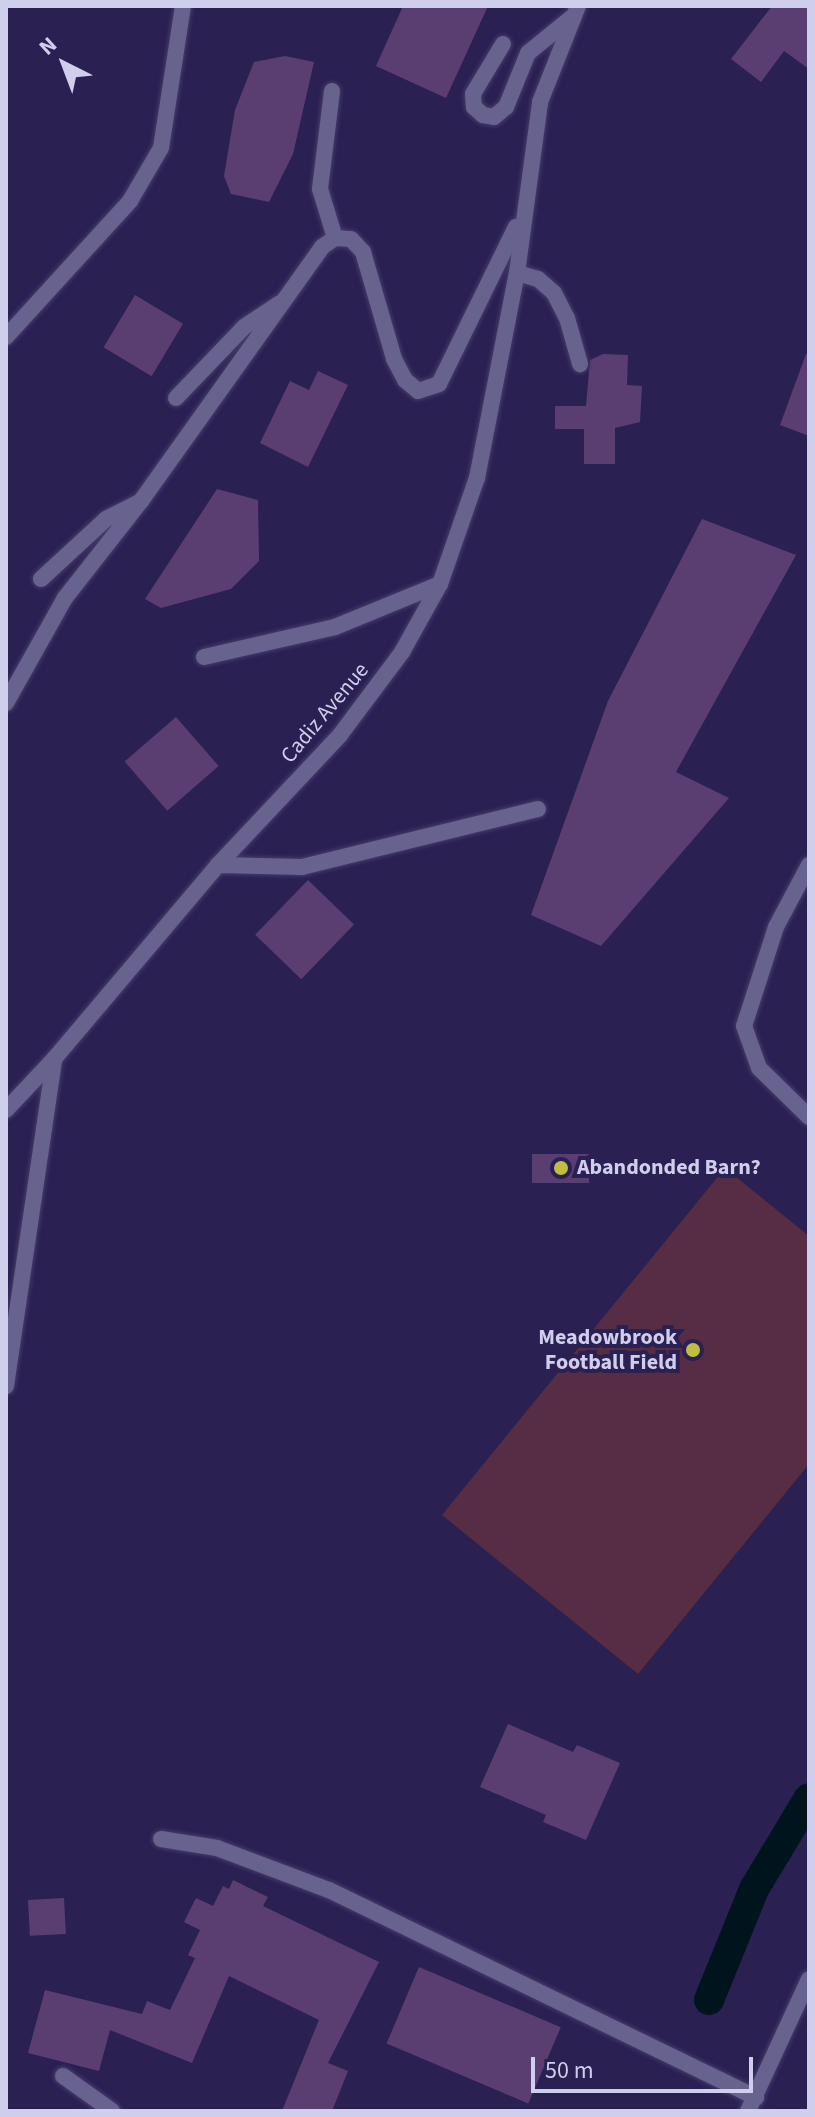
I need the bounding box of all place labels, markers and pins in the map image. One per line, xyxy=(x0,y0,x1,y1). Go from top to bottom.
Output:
place label: Abandonded Barn? xyxy=(577,1155,761,1181)
marker: Abandonded Barn? xyxy=(552,1159,570,1177)
place label: Meadowbrook Football Field xyxy=(538,1324,677,1376)
marker: Meadowbrook Football Field xyxy=(684,1341,702,1359)

